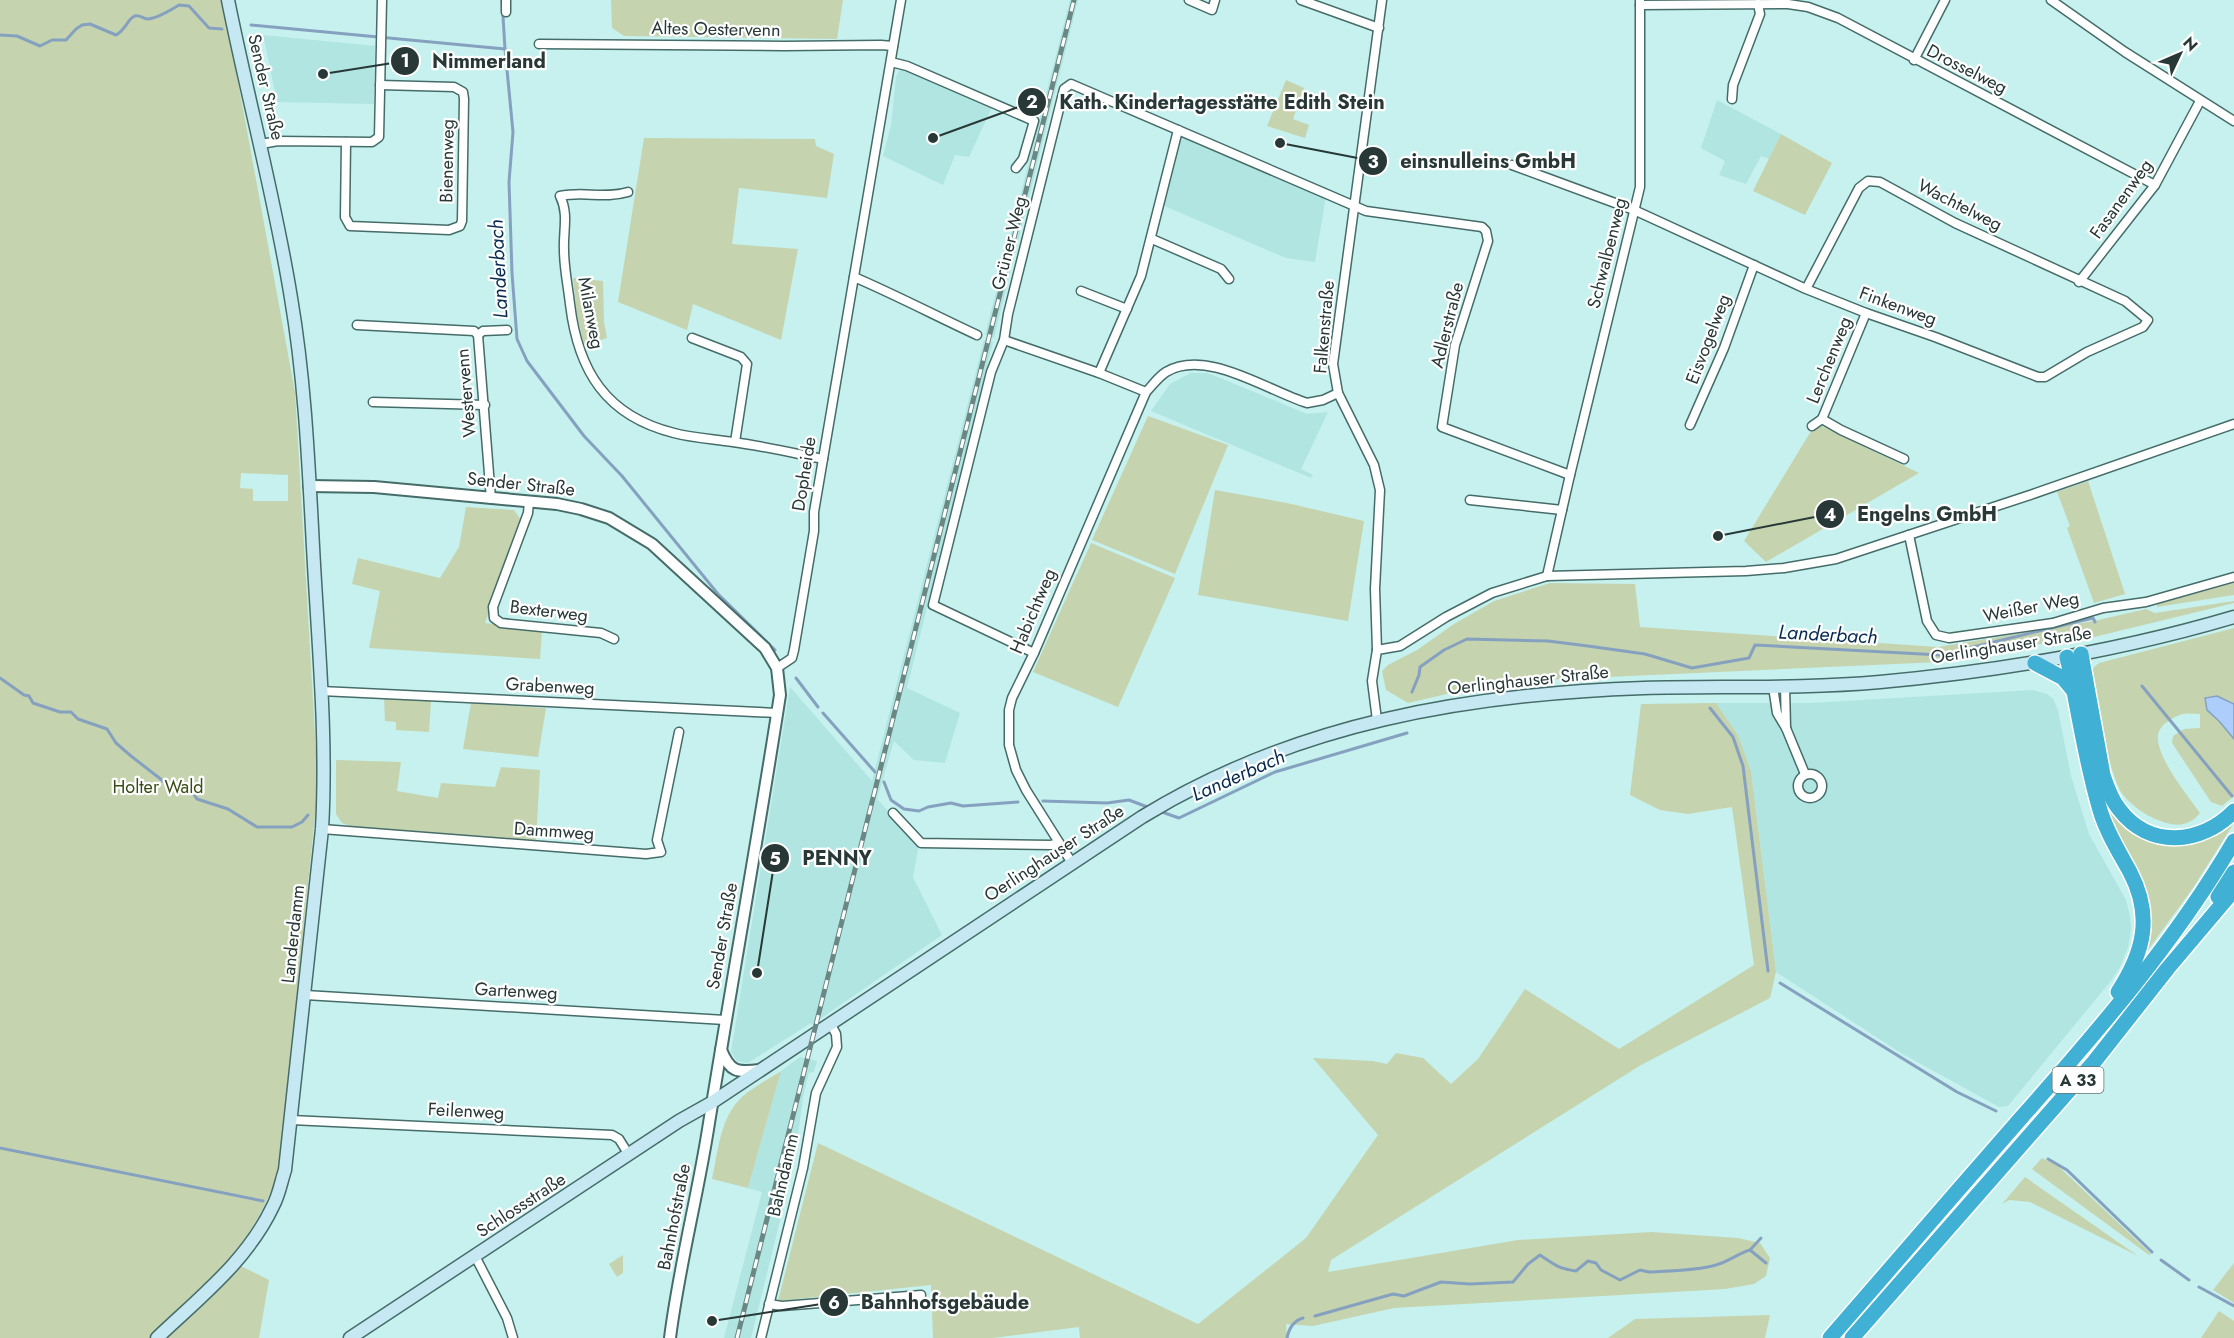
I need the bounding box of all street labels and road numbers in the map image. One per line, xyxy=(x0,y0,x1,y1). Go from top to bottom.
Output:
street label: Altes Oestervenn xyxy=(651,15,781,43)
street label: Sender Straße xyxy=(241,31,291,143)
street label: Drosselweg xyxy=(1922,38,2012,100)
street label: Bienenweg xyxy=(433,119,461,203)
street label: Fasanenweg xyxy=(2083,154,2159,244)
street label: Wachtelweg xyxy=(1913,173,2007,237)
street label: Grüner Weg xyxy=(985,193,1033,293)
street label: Schwalbenweg xyxy=(1581,195,1633,311)
street label: Milanweg xyxy=(571,275,611,351)
street label: Falkenstraße xyxy=(1307,279,1341,375)
street label: Adlerstraße xyxy=(1424,279,1470,371)
street label: Finkenweg xyxy=(1856,280,1940,332)
street label: Eisvogelweg xyxy=(1679,290,1737,388)
street label: Lerchenweg xyxy=(1800,313,1858,407)
street label: Westervenn xyxy=(449,348,483,438)
street label: Dopheide xyxy=(785,435,823,513)
street label: Sender Straße xyxy=(466,465,576,503)
street label: Habichtweg xyxy=(1003,564,1063,658)
street label: Weißer Weg xyxy=(1981,585,2081,629)
street label: Bexterweg xyxy=(508,593,590,629)
street label: Oerlinghauser Straße xyxy=(1929,619,2093,671)
street label: Oerlinghauser Straße xyxy=(1446,659,1610,701)
street label: Grabenweg xyxy=(505,671,595,701)
street label: Oerlinghauser Straße xyxy=(979,798,1129,908)
street label: Dammweg xyxy=(513,815,595,847)
street label: Sender Straße xyxy=(700,880,744,992)
street label: Landerdamm xyxy=(275,883,311,985)
street label: Gartenweg xyxy=(474,976,558,1006)
road number: A 33 xyxy=(2052,1067,2104,1093)
street label: Feilenweg xyxy=(427,1096,505,1126)
street label: Bahndamm xyxy=(761,1131,805,1219)
street label: Bahnhofstraße xyxy=(651,1162,697,1272)
street label: Schlossstraße xyxy=(471,1166,571,1244)

